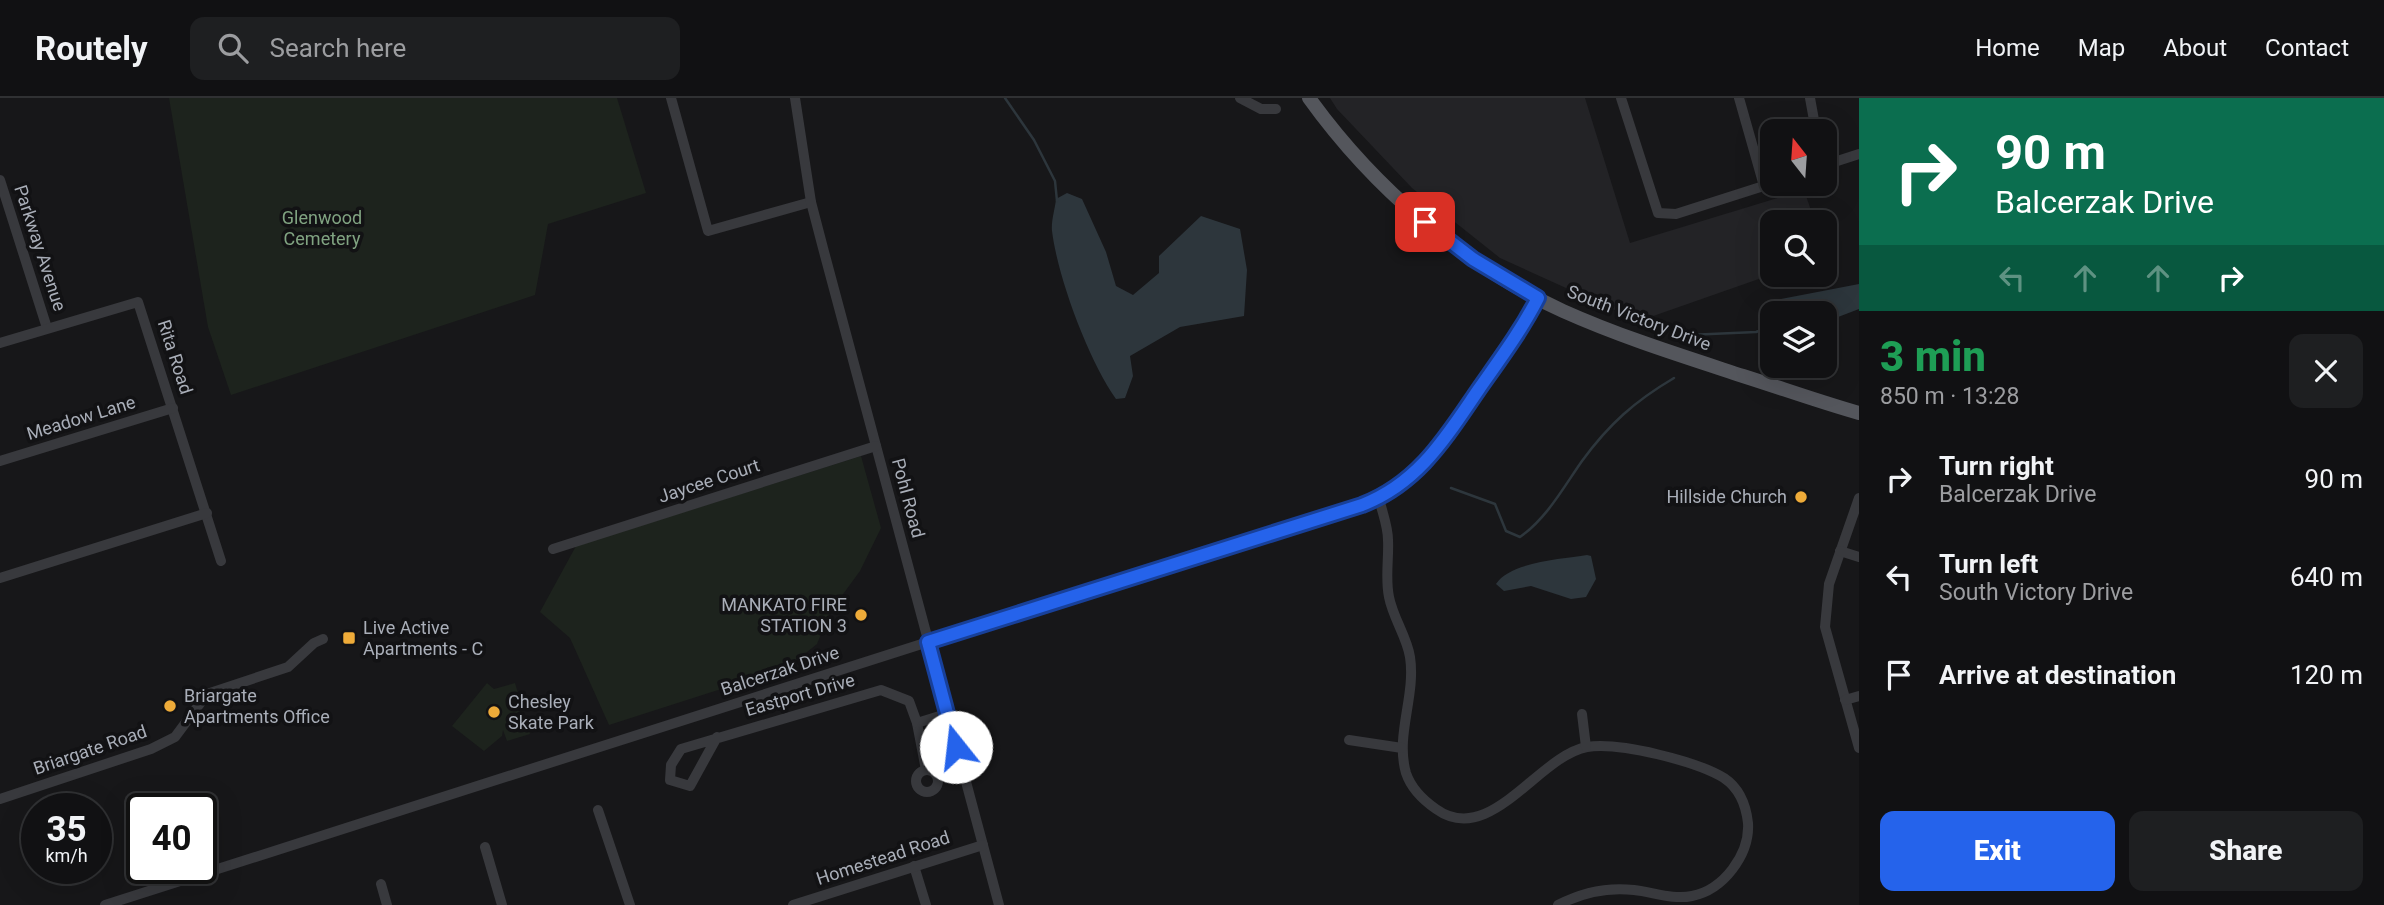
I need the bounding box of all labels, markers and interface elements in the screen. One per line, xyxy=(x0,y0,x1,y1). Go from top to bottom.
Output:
search box xyxy=(190,17,680,80)
text: Routely xyxy=(35,29,148,68)
icon: search xyxy=(214,29,252,67)
text: Search here xyxy=(270,33,406,63)
text: Home xyxy=(1975,34,2040,62)
text: Map xyxy=(2078,34,2125,62)
text: About xyxy=(2163,34,2227,62)
text: Contact xyxy=(2265,34,2349,62)
north arrow xyxy=(1760,119,1838,196)
map controls xyxy=(1760,119,1837,378)
text: 90 m xyxy=(1995,124,2106,181)
icon: right xyxy=(1880,126,1971,217)
street label: Parkway Avenue xyxy=(10,182,71,314)
text: Balcerzak Drive xyxy=(1995,183,2214,221)
pin xyxy=(1395,192,1455,252)
icon: arrive xyxy=(1406,203,1444,241)
park label: Glenwood Cemetery xyxy=(282,207,362,249)
button: search xyxy=(1760,210,1837,287)
icon: left xyxy=(1993,259,2031,297)
icon: ahead xyxy=(2066,259,2104,297)
icon: ahead xyxy=(2139,259,2177,297)
icon: right xyxy=(2212,259,2250,297)
street label: South Victory Drive xyxy=(1564,280,1714,355)
button: layers xyxy=(1760,301,1837,378)
street label: Rita Road xyxy=(154,317,197,397)
text: 3 min xyxy=(1880,332,1986,381)
button: close xyxy=(2289,334,2363,408)
text: 850 m · 13:28 xyxy=(1880,383,2019,410)
street label: Meadow Lane xyxy=(24,391,138,444)
text: Turn right xyxy=(1939,451,2054,481)
street label: Jaycee Court xyxy=(656,454,762,507)
street label: Pohl Road xyxy=(888,456,929,540)
icon: right xyxy=(1880,460,1918,498)
text: 90 m xyxy=(2305,464,2363,494)
text: Balcerzak Drive xyxy=(1939,481,2096,508)
place label: Hillside Church xyxy=(1666,486,1787,507)
marker: Hillside Church xyxy=(1793,489,1809,505)
text: Turn left xyxy=(1939,549,2038,579)
icon: left xyxy=(1880,558,1918,596)
text: 640 m xyxy=(2290,562,2363,592)
text: South Victory Drive xyxy=(1939,579,2133,606)
place label: MANKATO FIRE STATION 3 xyxy=(721,594,847,636)
marker: MANKATO FIRE STATION 3 xyxy=(853,607,869,623)
place label: Live Active Apartments - C xyxy=(363,617,483,659)
marker: Live Active Apartments - C xyxy=(341,630,357,646)
street label: Balcerzak Drive xyxy=(718,642,842,700)
icon: arrive xyxy=(1880,656,1918,694)
text: Arrive at destination xyxy=(1939,660,2176,690)
text: 120 m xyxy=(2290,660,2363,690)
street label: Eastport Drive xyxy=(743,669,857,720)
place label: Briargate Apartments Office xyxy=(184,685,330,727)
place label: Chesley Skate Park xyxy=(508,691,595,733)
marker: Briargate Apartments Office xyxy=(162,698,178,714)
marker: Chesley Skate Park xyxy=(486,704,502,720)
position arrow xyxy=(919,710,993,784)
street label: Briargate Road xyxy=(30,720,149,779)
speed limit sign: 40 xyxy=(126,793,217,884)
text: 35 xyxy=(46,809,87,850)
button: Exit xyxy=(1880,811,2115,891)
button: Share xyxy=(2129,811,2363,891)
street label: Homestead Road xyxy=(814,826,952,889)
text: km/h xyxy=(45,845,88,866)

